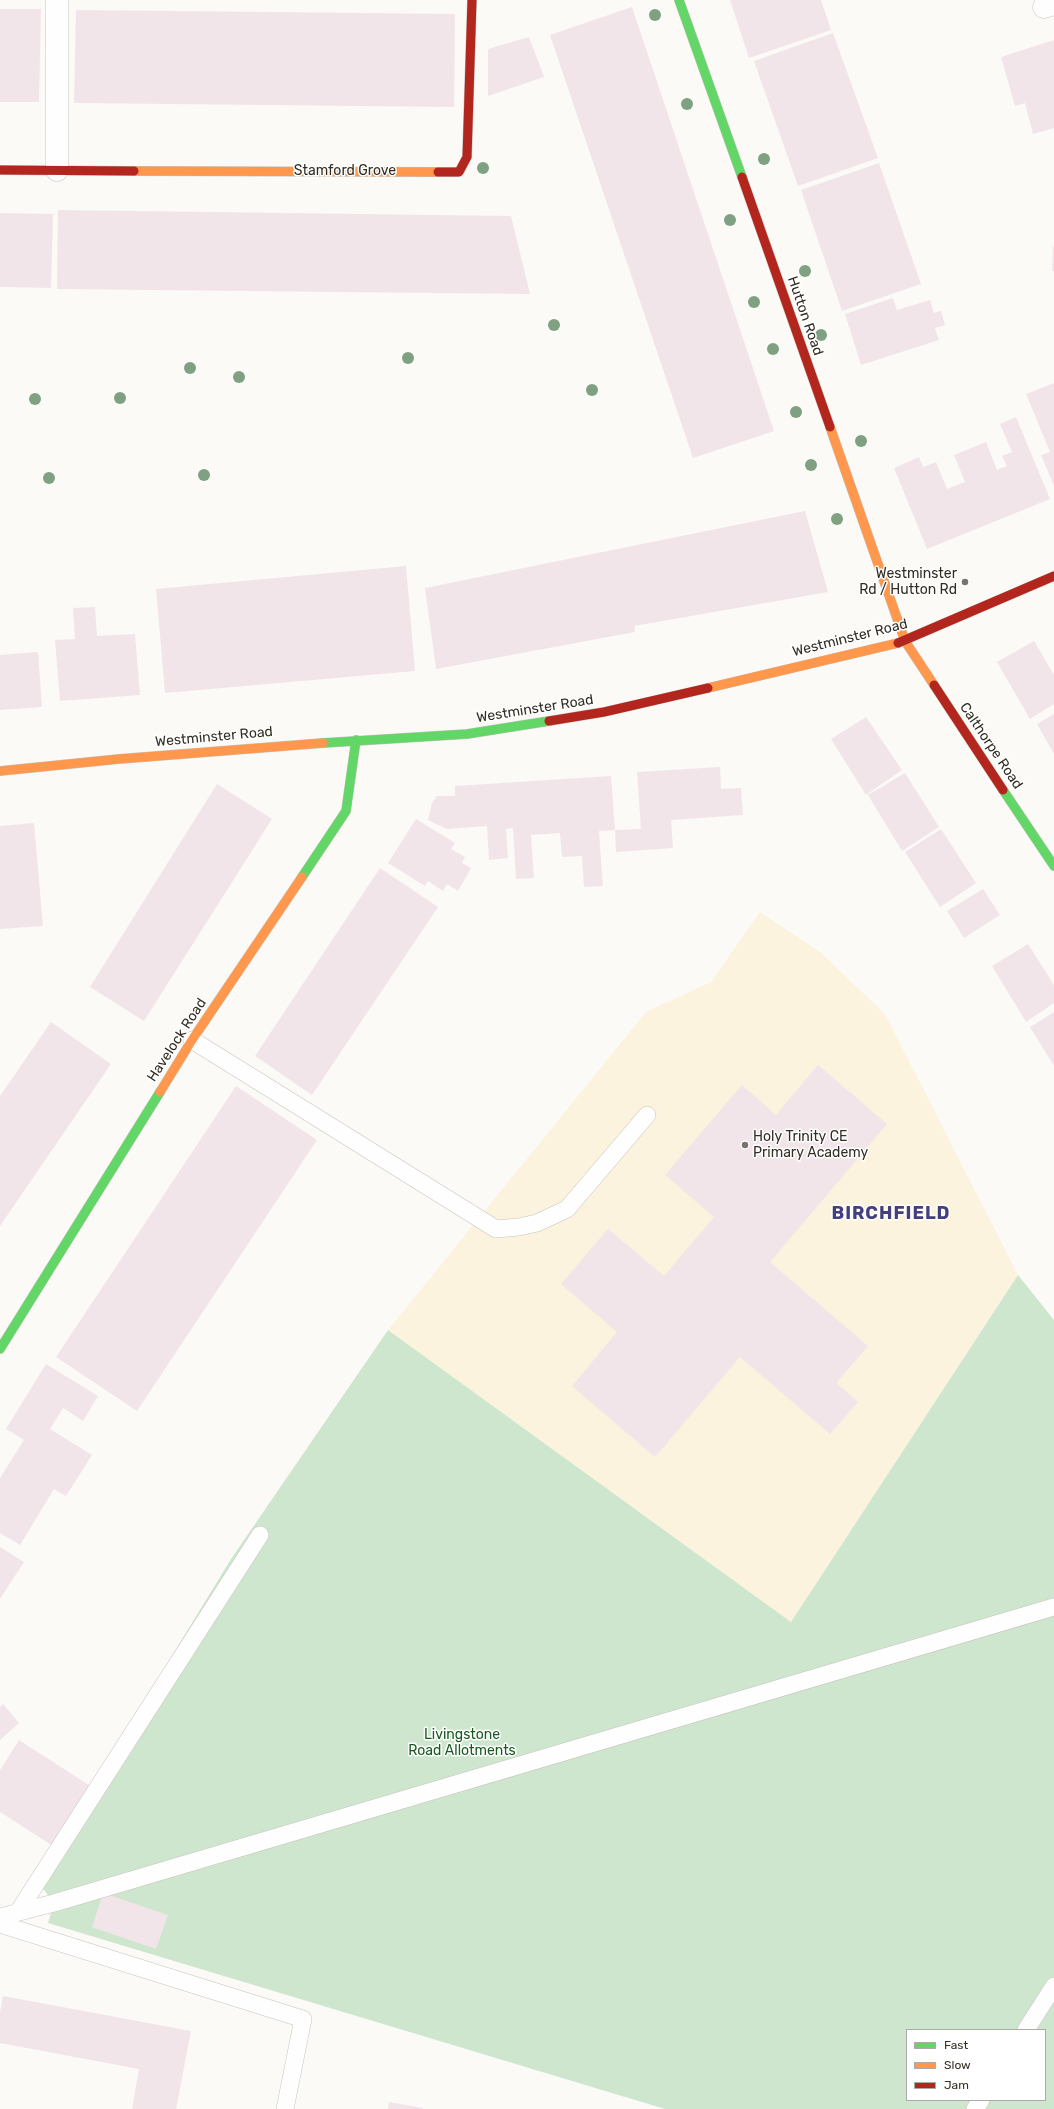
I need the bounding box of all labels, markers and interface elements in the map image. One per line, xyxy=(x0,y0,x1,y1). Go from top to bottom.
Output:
street label: Stamford Grove xyxy=(294,163,396,179)
street label: Hutton Road xyxy=(784,274,826,358)
place label: Westminster Rd / Hutton Rd xyxy=(859,566,957,598)
marker: Westminster Rd / Hutton Rd xyxy=(960,577,970,587)
street label: Westminster Road xyxy=(791,616,909,660)
street label: Westminster Road xyxy=(475,691,595,727)
street label: Calthorpe Road xyxy=(956,700,1026,792)
street label: Westminster Road xyxy=(154,723,274,751)
street label: Havelock Road xyxy=(144,995,210,1085)
place label: Holy Trinity CE Primary Academy xyxy=(753,1129,868,1162)
marker: Holy Trinity CE Primary Academy xyxy=(740,1140,750,1150)
district label: BIRCHFIELD xyxy=(831,1203,951,1225)
park label: Livingstone Road Allotments xyxy=(408,1727,516,1760)
legend xyxy=(906,2029,1046,2101)
text: Fast xyxy=(944,2038,968,2052)
text: Slow xyxy=(944,2058,971,2072)
text: Jam xyxy=(944,2078,969,2092)

